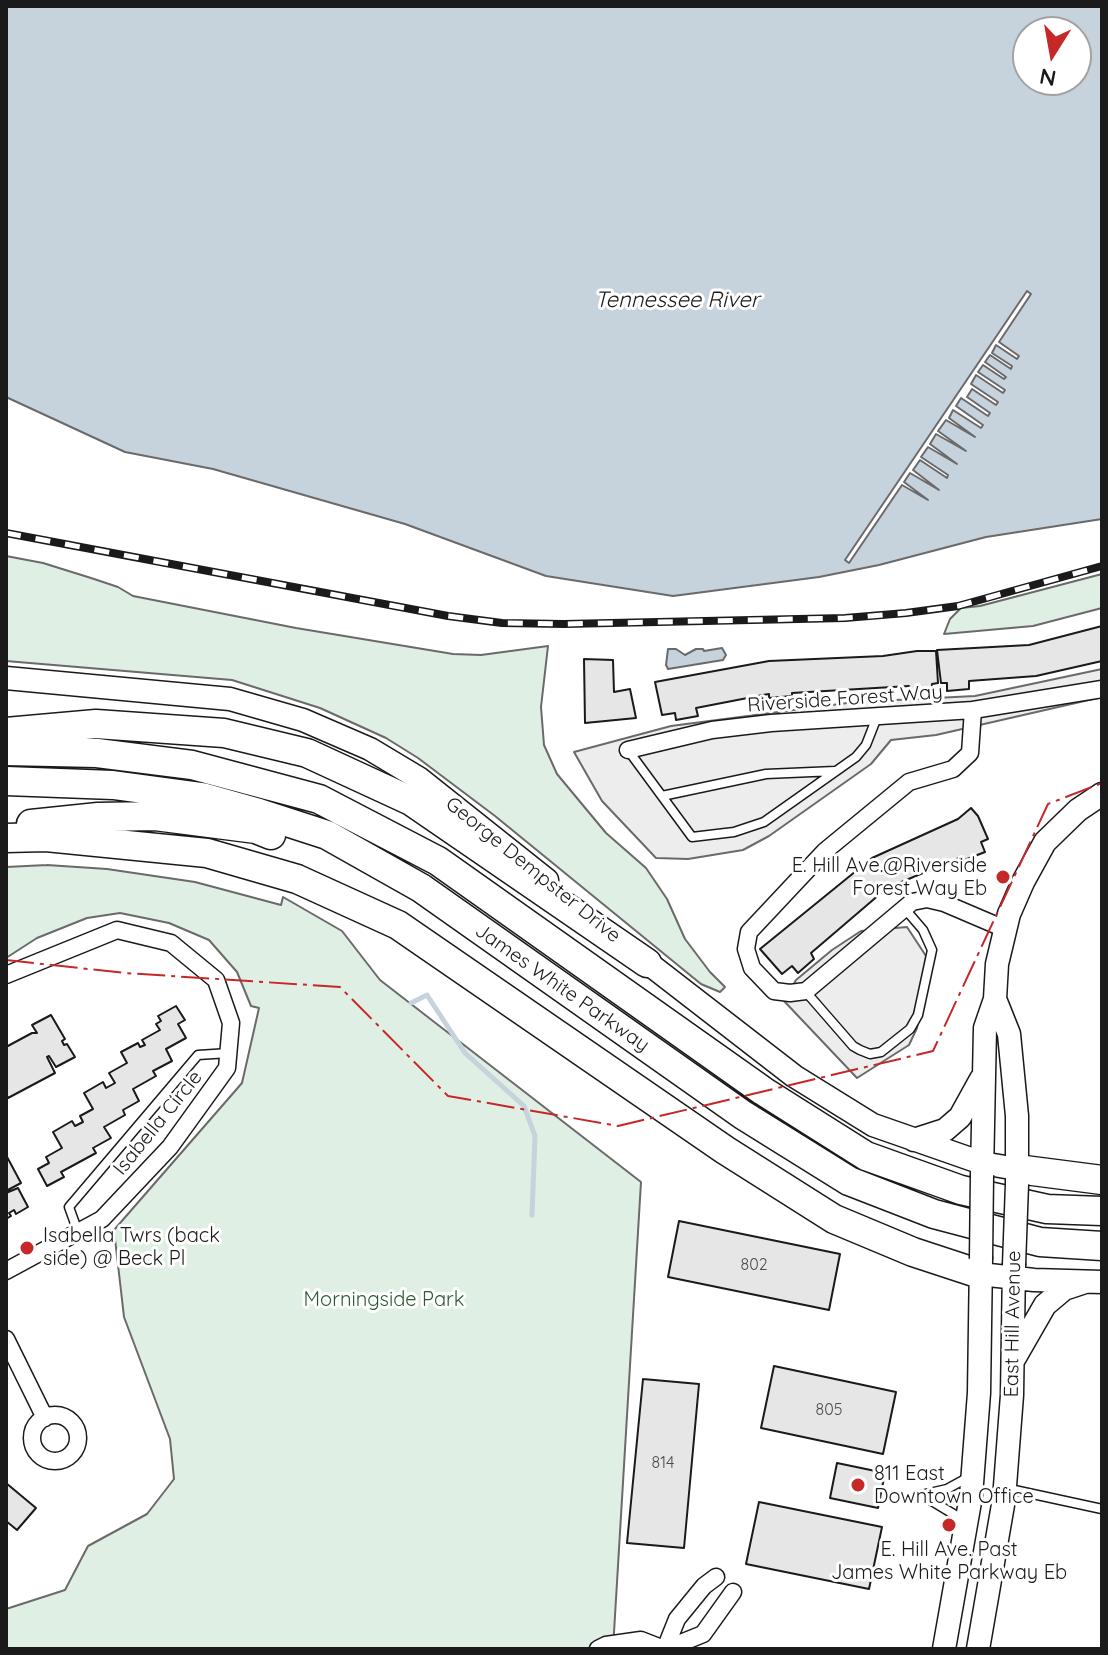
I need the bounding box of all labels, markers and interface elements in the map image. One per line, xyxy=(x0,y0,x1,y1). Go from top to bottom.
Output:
north arrow xyxy=(1012,16,1092,96)
text: N xyxy=(1037,62,1058,93)
water label: Tennessee River xyxy=(595,287,759,313)
street label: Riverside Forest Way xyxy=(747,680,943,718)
street label: George Dempster Drive xyxy=(441,792,625,948)
place label: E. Hill Ave.@Riverside Forest Way Eb xyxy=(792,854,987,901)
marker: E. Hill Ave.@Riverside Forest Way Eb xyxy=(994,868,1012,886)
street label: James White Parkway xyxy=(470,919,654,1057)
street label: Isabella Circle xyxy=(109,1066,207,1180)
place label: Isabella Twrs (back side) @ Beck Pl xyxy=(43,1224,220,1271)
marker: Isabella Twrs (back side) @ Beck Pl xyxy=(18,1239,36,1257)
street label: East Hill Avenue xyxy=(1000,1250,1026,1398)
house number: 802 xyxy=(740,1255,768,1275)
park label: Morningside Park xyxy=(304,1288,464,1312)
house number: 805 xyxy=(816,1400,842,1420)
house number: 814 xyxy=(652,1453,674,1473)
place label: 811 East Downtown Office xyxy=(874,1462,1034,1509)
marker: 811 East Downtown Office xyxy=(849,1476,867,1494)
marker: E. Hill Ave. Past James White Parkway Eb xyxy=(940,1516,958,1534)
place label: E. Hill Ave. Past James White Parkway Eb xyxy=(831,1538,1067,1585)

